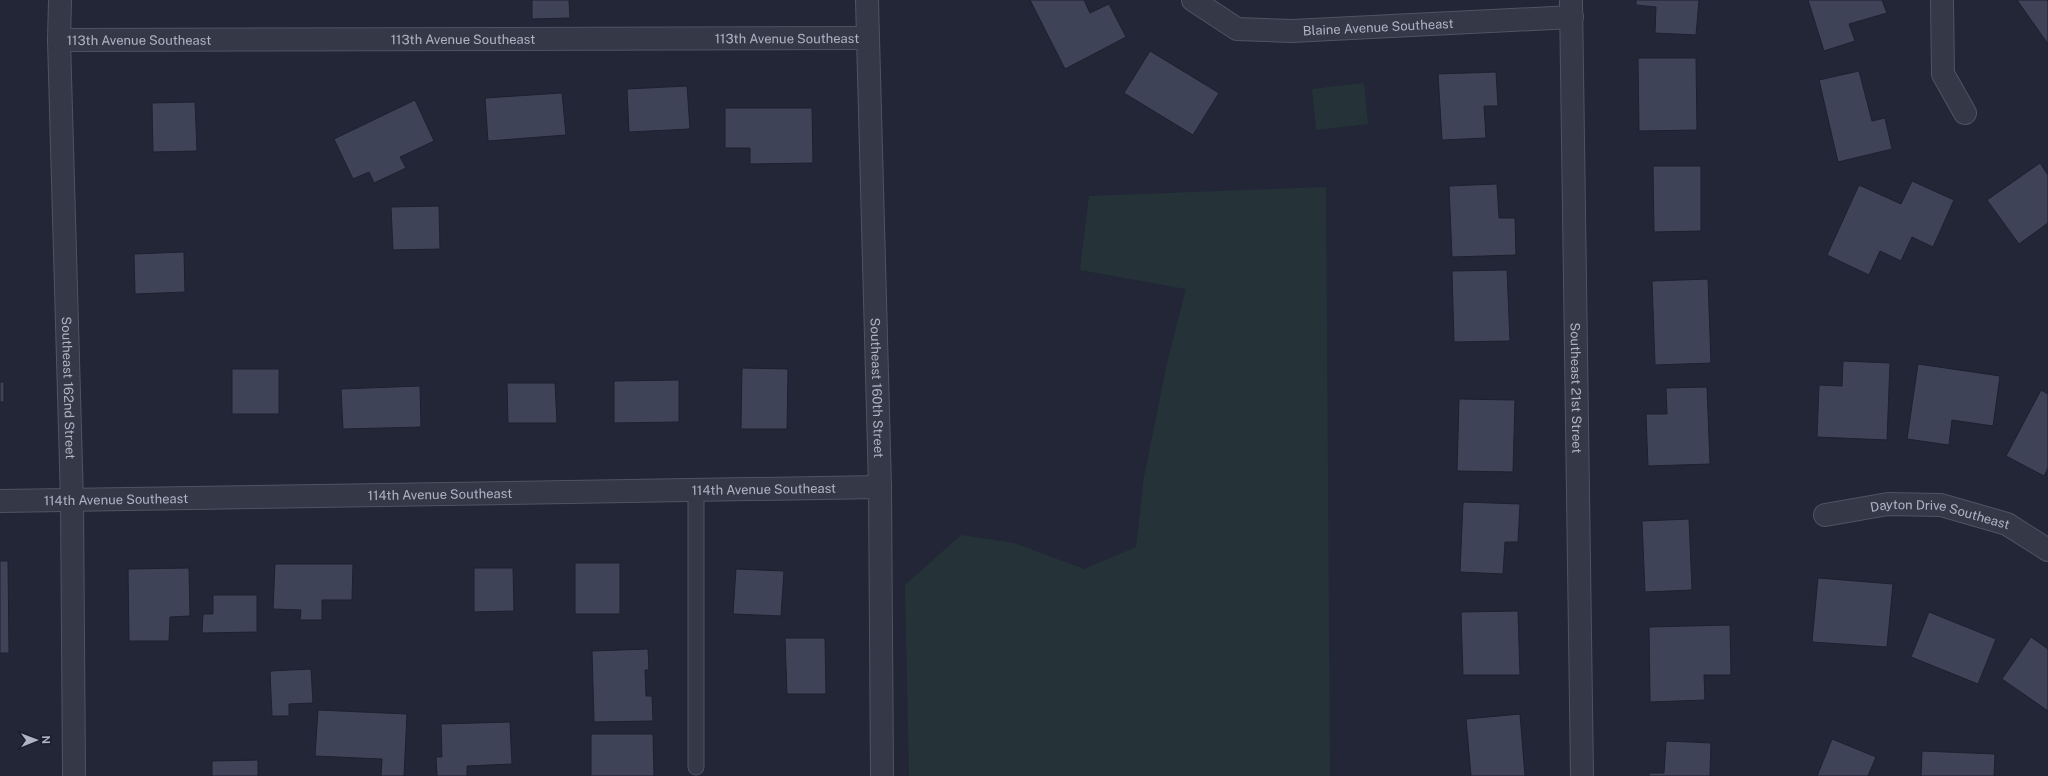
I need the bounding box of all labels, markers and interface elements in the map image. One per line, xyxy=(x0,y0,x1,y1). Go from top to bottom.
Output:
street label: Blaine Avenue Southeast xyxy=(1302,15,1454,38)
street label: 113th Avenue Southeast xyxy=(391,31,535,47)
street label: 113th Avenue Southeast xyxy=(715,31,859,46)
street label: 113th Avenue Southeast xyxy=(67,32,211,47)
street label: Southeast 162nd Street xyxy=(59,316,78,459)
street label: Southeast 160th Street xyxy=(868,318,887,458)
street label: Southeast 21st Street xyxy=(1568,322,1585,454)
street label: 114th Avenue Southeast xyxy=(692,480,836,497)
street label: 114th Avenue Southeast xyxy=(368,485,512,503)
street label: 114th Avenue Southeast xyxy=(44,491,188,508)
street label: Dayton Drive Southeast xyxy=(1869,496,2011,532)
north arrow xyxy=(16,720,56,760)
text: N xyxy=(40,735,52,744)

